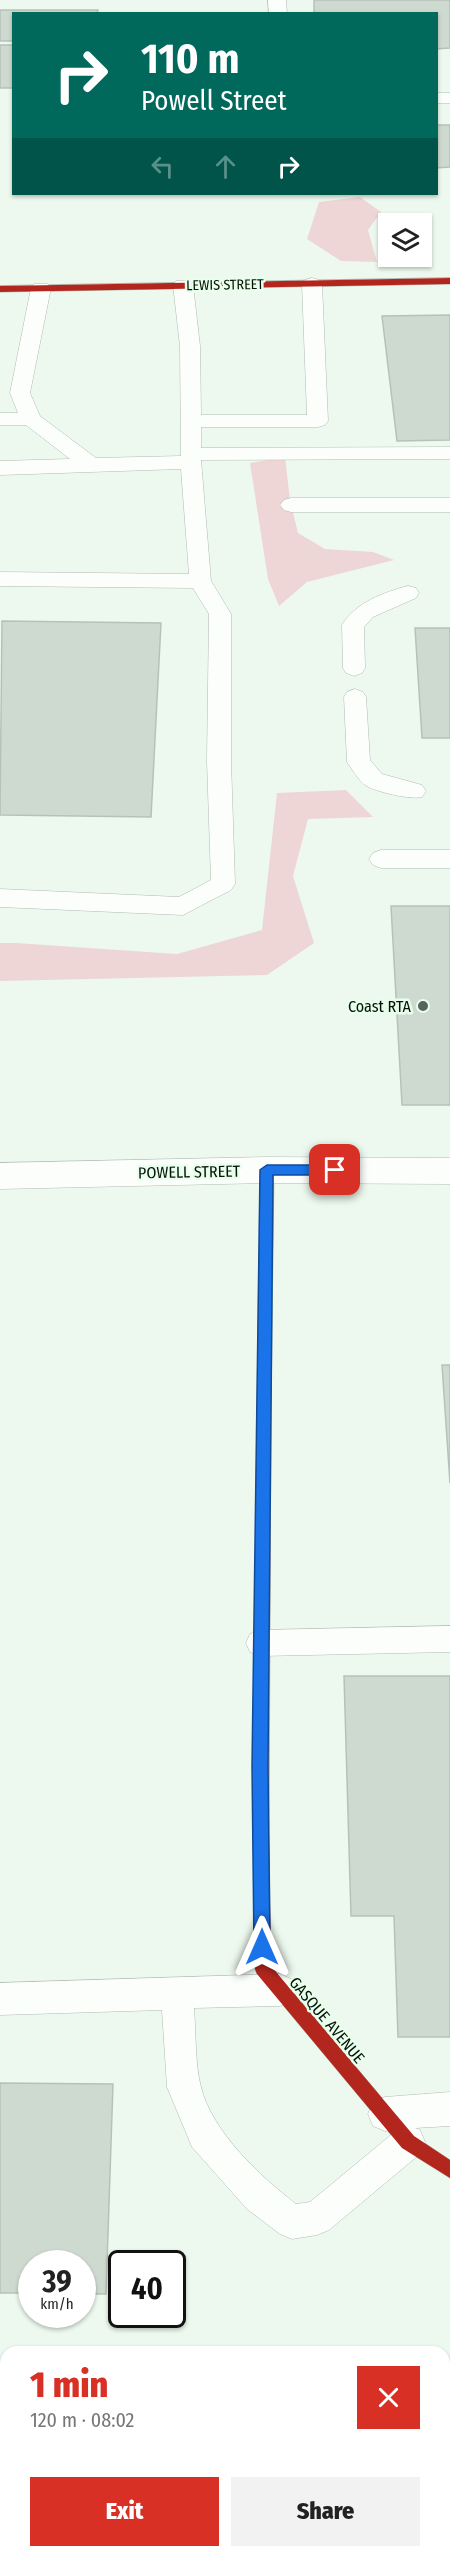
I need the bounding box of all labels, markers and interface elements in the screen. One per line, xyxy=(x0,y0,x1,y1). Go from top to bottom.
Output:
text: 110 m xyxy=(141,34,240,84)
icon: right xyxy=(42,36,120,114)
text: Powell Street xyxy=(141,85,287,117)
icon: left xyxy=(146,150,179,183)
icon: ahead xyxy=(209,150,242,183)
icon: right xyxy=(272,150,305,183)
map controls xyxy=(378,213,432,267)
button: layers xyxy=(378,213,432,267)
street label: LEWIS STREET xyxy=(186,276,264,294)
place label: Coast RTA xyxy=(348,997,412,1016)
marker: Coast RTA xyxy=(416,999,430,1013)
pin xyxy=(309,1144,360,1195)
icon: arrive xyxy=(318,1153,351,1186)
street label: POWELL STREET xyxy=(138,1162,241,1182)
position arrow xyxy=(230,1915,294,1979)
street label: GASQUE AVENUE xyxy=(285,1973,369,2067)
speed limit sign: 40 xyxy=(108,2250,186,2328)
text: 39 xyxy=(42,2264,72,2300)
text: km/h xyxy=(40,2295,74,2313)
text: 1 min xyxy=(30,2363,108,2407)
button: close xyxy=(357,2366,420,2429)
text: 120 m · 08:02 xyxy=(30,2408,134,2432)
button: Exit xyxy=(30,2477,219,2546)
button: Share xyxy=(231,2477,420,2546)

